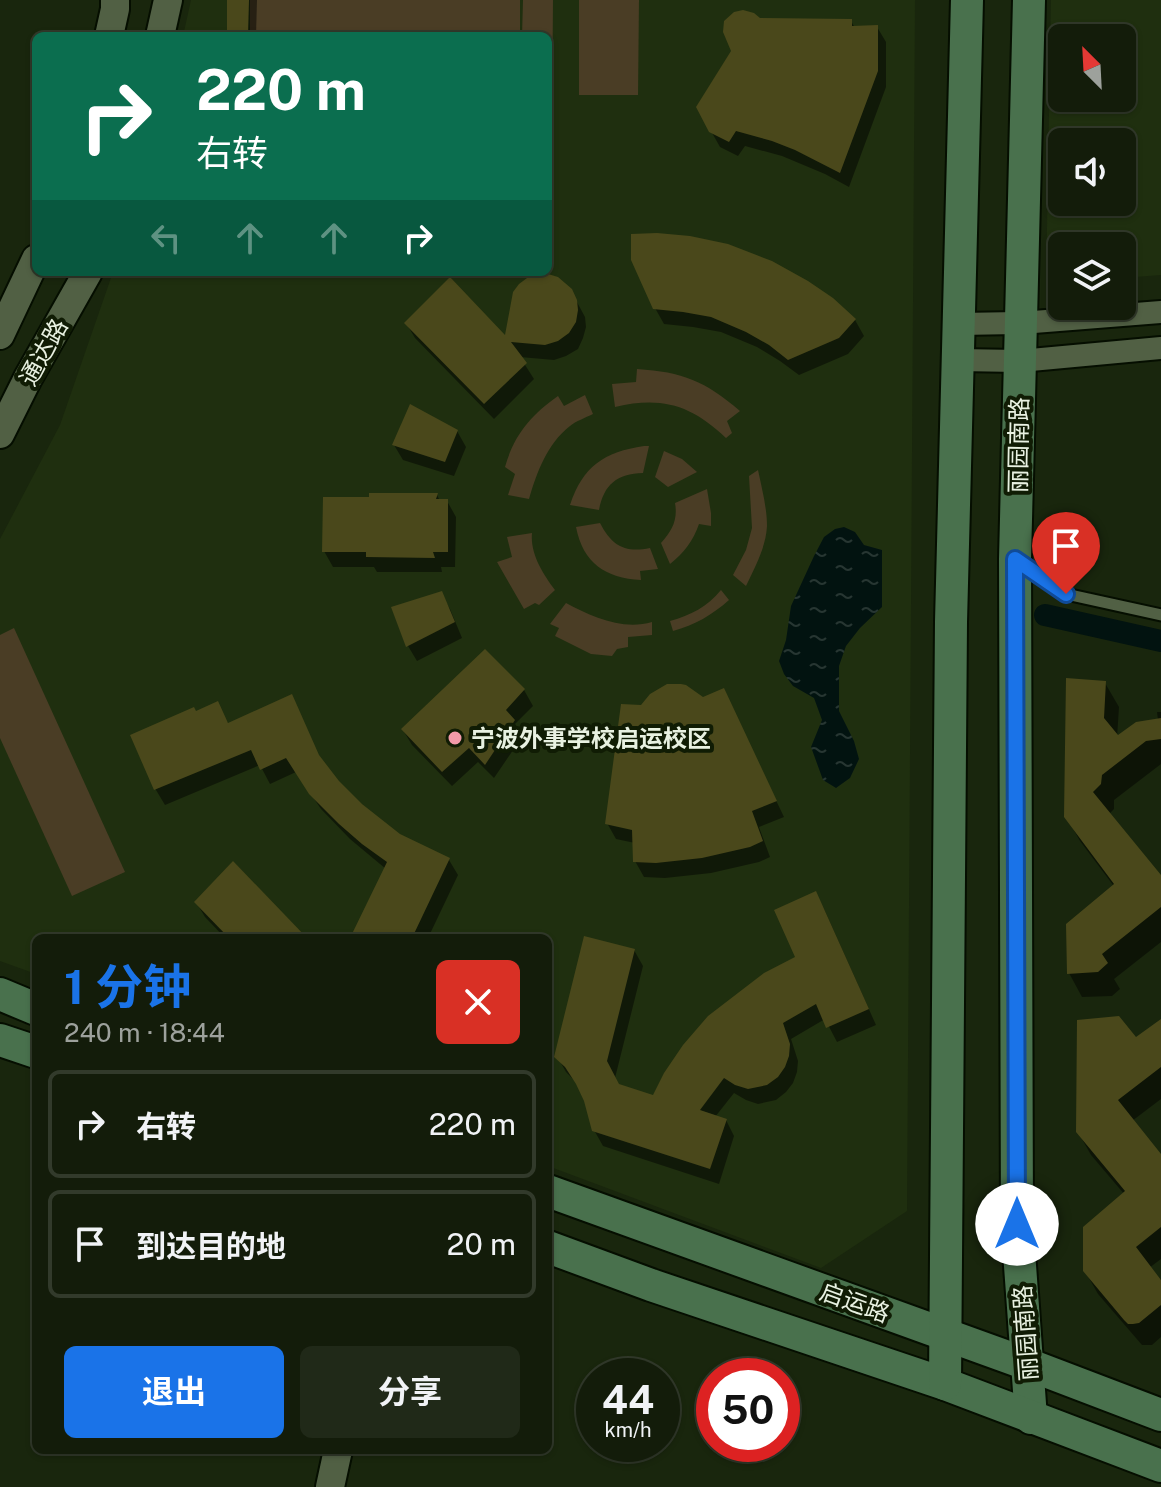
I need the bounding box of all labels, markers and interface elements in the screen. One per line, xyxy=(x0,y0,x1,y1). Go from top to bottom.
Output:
north arrow xyxy=(1048,24,1136,112)
map controls xyxy=(1048,24,1136,320)
text: 220 m xyxy=(196,57,366,123)
icon: right xyxy=(64,64,168,168)
button: sound xyxy=(1048,128,1136,216)
text: 右转 xyxy=(196,132,268,174)
icon: left xyxy=(144,216,188,260)
icon: ahead xyxy=(228,216,272,260)
icon: ahead xyxy=(312,216,356,260)
icon: right xyxy=(396,216,440,260)
button: layers xyxy=(1048,232,1136,320)
street label: 通达路 xyxy=(13,314,73,390)
street label: 丽园南路 xyxy=(1003,397,1033,493)
pin xyxy=(1032,512,1100,594)
icon: arrive xyxy=(1044,524,1088,568)
place label: 宁波外事学校启运校区 xyxy=(471,724,711,752)
marker: 宁波外事学校启运校区 xyxy=(446,729,464,747)
text: 1 分钟 xyxy=(64,958,191,1015)
button: close xyxy=(436,960,520,1044)
text: 240 m · 18:44 xyxy=(64,1017,225,1048)
icon: right xyxy=(68,1102,112,1146)
text: 220 m xyxy=(429,1106,516,1142)
text: 右转 xyxy=(136,1108,196,1144)
position arrow xyxy=(975,1182,1059,1266)
icon: arrive xyxy=(68,1222,112,1266)
text: 20 m xyxy=(447,1226,516,1262)
text: 到达目的地 xyxy=(136,1228,286,1264)
street label: 启运路 xyxy=(816,1277,894,1327)
street label: 丽园南路 xyxy=(1008,1284,1042,1382)
button: 退出 xyxy=(64,1346,284,1438)
button: 分享 xyxy=(300,1346,520,1438)
speed limit sign: 50 xyxy=(696,1358,800,1462)
text: 44 xyxy=(602,1376,654,1423)
text: km/h xyxy=(604,1418,652,1442)

